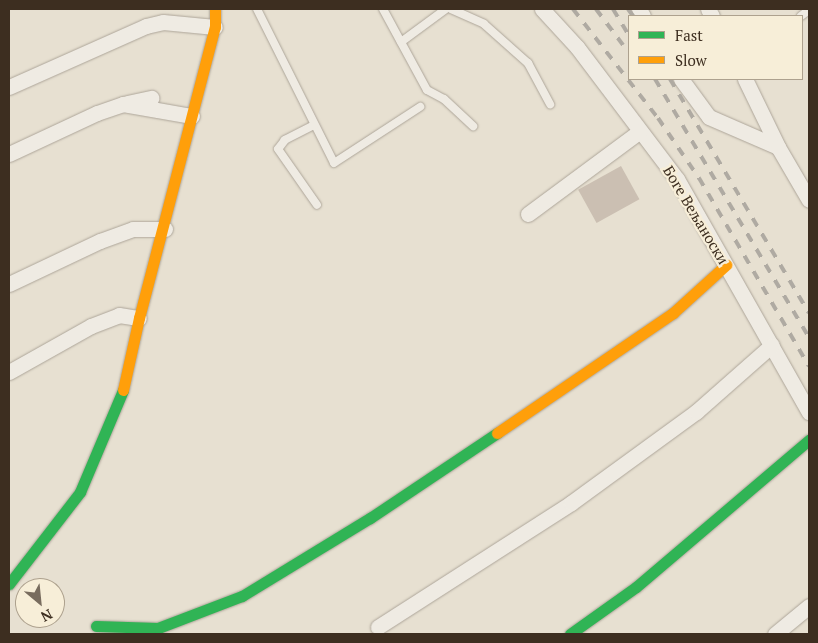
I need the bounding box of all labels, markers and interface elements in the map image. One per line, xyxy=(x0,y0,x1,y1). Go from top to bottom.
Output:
legend xyxy=(628,15,803,80)
text: Fast xyxy=(675,25,703,45)
text: Slow xyxy=(675,50,707,70)
street label: Боге Вељаноски xyxy=(659,162,733,268)
north arrow xyxy=(15,578,65,628)
text: N xyxy=(38,605,56,627)

